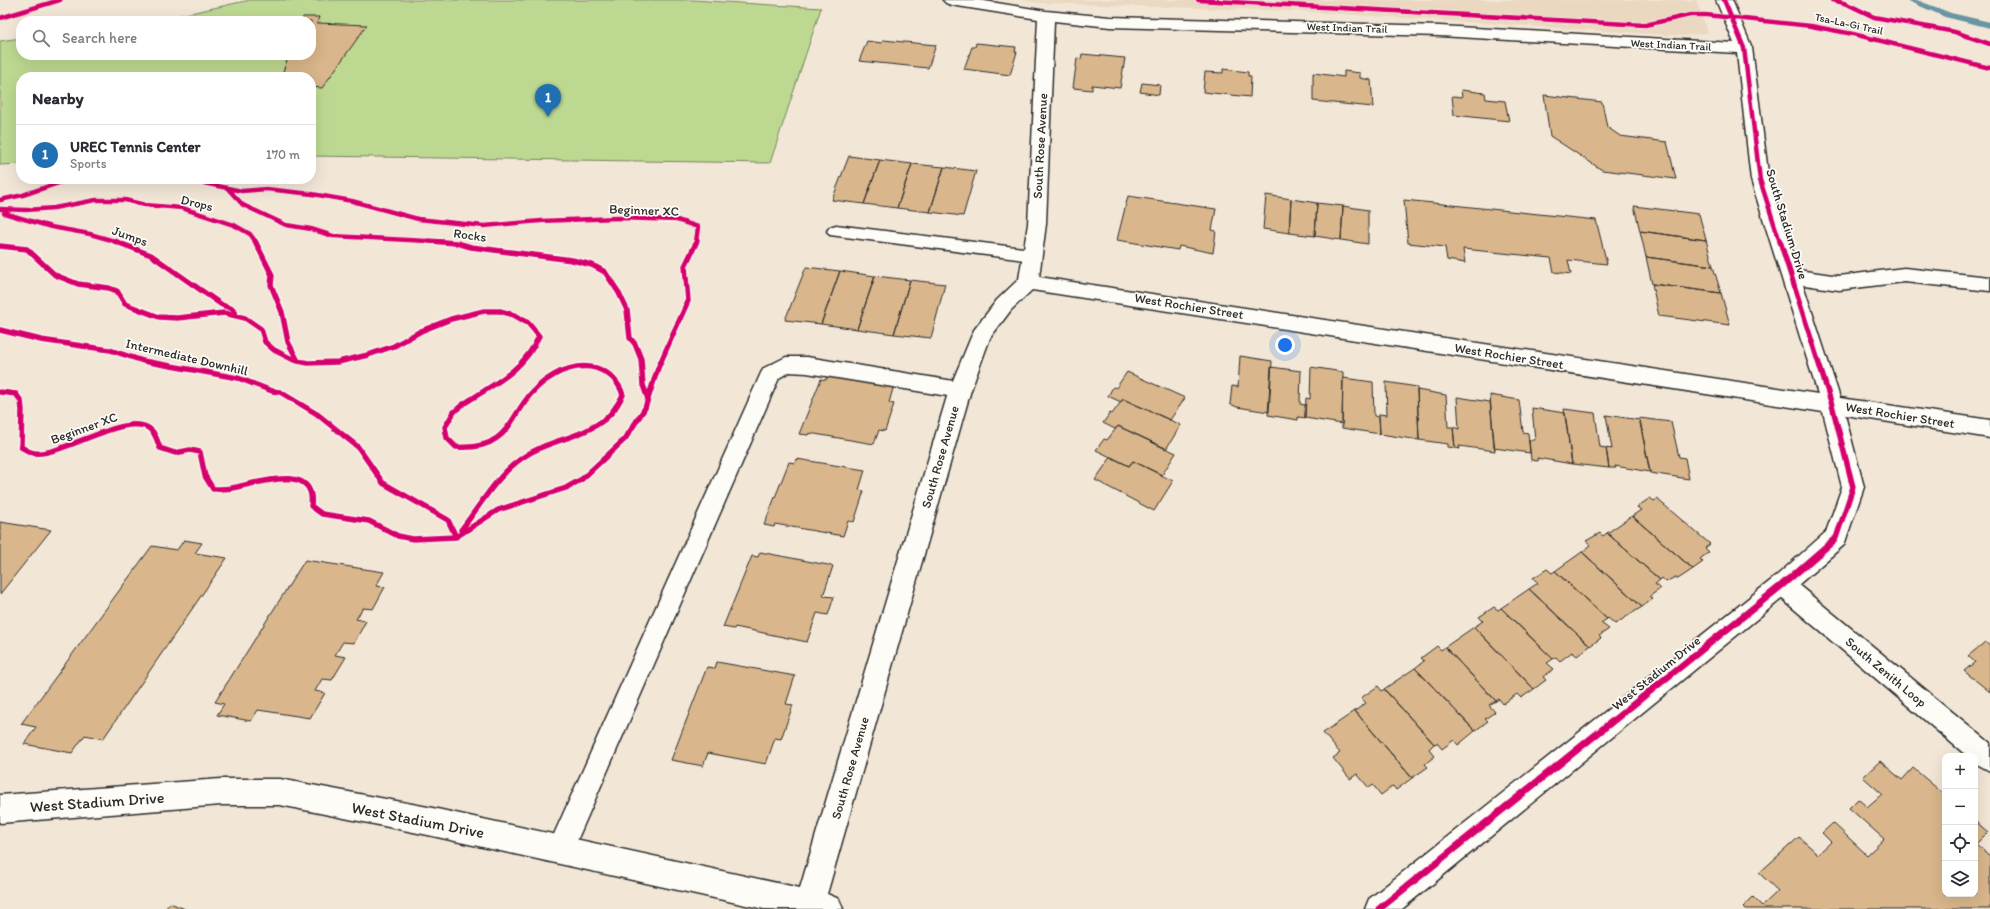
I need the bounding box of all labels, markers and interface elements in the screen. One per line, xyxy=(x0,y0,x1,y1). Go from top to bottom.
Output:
street label: Tsa-La-Gi Trail xyxy=(1814,10,1884,38)
search box xyxy=(16,16,316,60)
street label: West Indian Trail xyxy=(1306,20,1388,36)
icon: search xyxy=(30,27,52,49)
text: Search here xyxy=(62,29,137,47)
street label: West Indian Trail xyxy=(1630,36,1712,54)
pin: 1 xyxy=(535,84,561,117)
text: Nearby xyxy=(32,88,84,108)
street label: South Rose Avenue xyxy=(1030,93,1050,199)
text: UREC Tennis Center xyxy=(70,138,201,156)
text: 1 xyxy=(42,147,48,162)
text: 170 m xyxy=(266,147,300,162)
text: Sports xyxy=(70,156,106,171)
street label: South Stadium Drive xyxy=(1763,167,1811,281)
street label: Drops xyxy=(179,192,215,214)
street label: Beginner XC xyxy=(609,201,679,219)
street label: Jumps xyxy=(110,223,150,249)
street label: Rocks xyxy=(453,225,488,245)
street label: West Rochier Street xyxy=(1133,290,1245,322)
your location xyxy=(1275,335,1295,355)
street label: Intermediate Downhill xyxy=(124,336,250,378)
street label: West Rochier Street xyxy=(1453,340,1565,372)
street label: West Rochier Street xyxy=(1844,399,1956,431)
street label: South Rose Avenue xyxy=(918,404,962,510)
street label: Beginner XC xyxy=(49,409,119,447)
street label: West Stadium Drive xyxy=(1609,633,1703,713)
street label: South Zenith Loop xyxy=(1842,634,1930,710)
street label: South Rose Avenue xyxy=(828,715,872,821)
map controls xyxy=(1942,753,1978,897)
button: + xyxy=(1942,753,1978,789)
street label: West Stadium Drive xyxy=(29,788,165,816)
button: − xyxy=(1942,789,1978,825)
street label: West Stadium Drive xyxy=(350,798,486,842)
button: locate xyxy=(1942,825,1978,861)
button: layers xyxy=(1942,861,1978,897)

